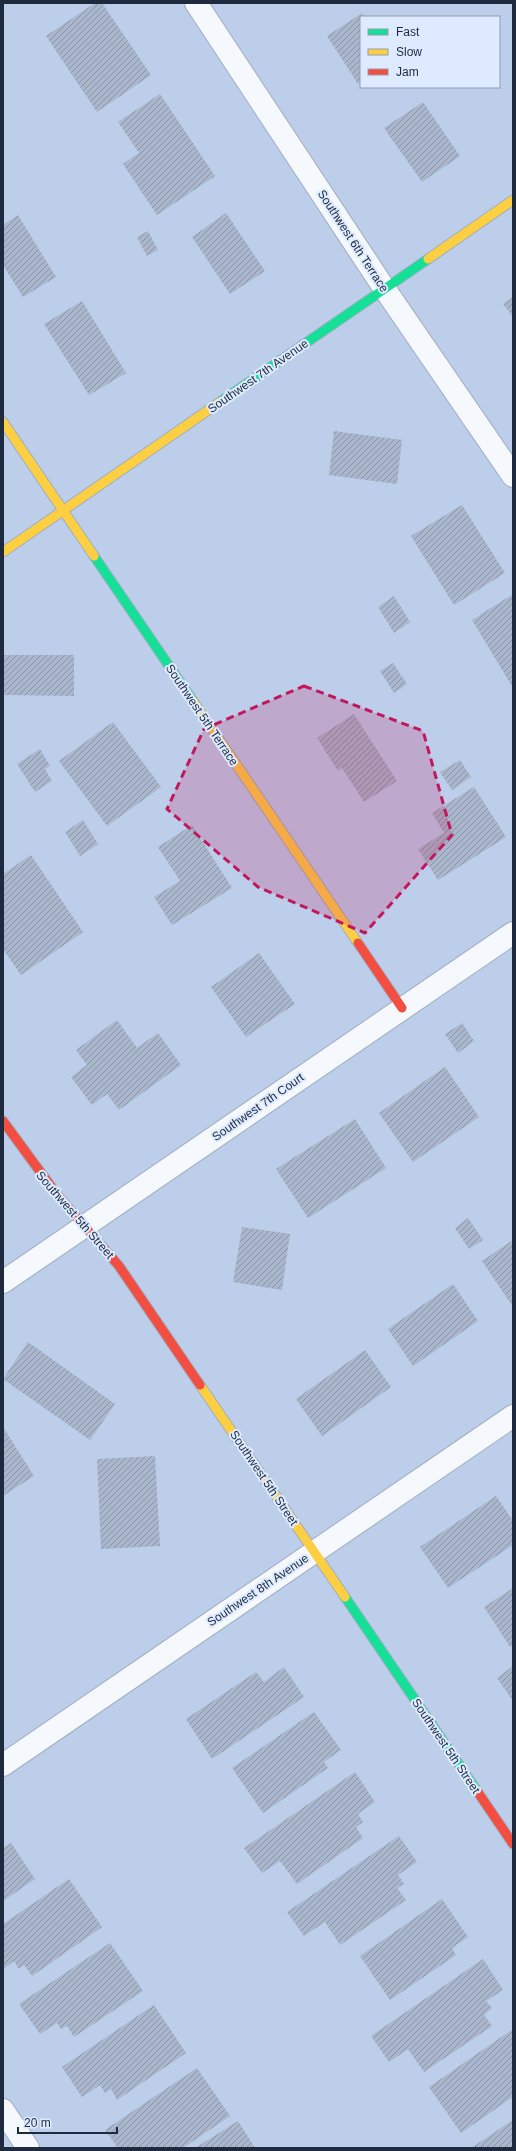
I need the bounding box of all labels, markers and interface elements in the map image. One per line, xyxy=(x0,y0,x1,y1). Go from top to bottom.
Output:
legend xyxy=(360,16,500,88)
text: Fast xyxy=(396,25,420,39)
text: Slow xyxy=(396,45,422,59)
text: Jam xyxy=(396,65,419,79)
street label: Southwest 6th Terrace xyxy=(315,187,392,295)
street label: Southwest 7th Avenue xyxy=(205,336,311,416)
street label: Southwest 5th Terrace xyxy=(163,662,241,769)
street label: Southwest 7th Court xyxy=(209,1070,307,1144)
street label: Southwest 5th Street xyxy=(33,1168,117,1262)
street label: Southwest 5th Street xyxy=(227,1428,301,1529)
street label: Southwest 8th Avenue xyxy=(205,1551,312,1629)
street label: Southwest 5th Street xyxy=(409,1696,483,1797)
scale bar xyxy=(18,2109,117,2135)
text: 20 m xyxy=(24,2116,51,2130)

